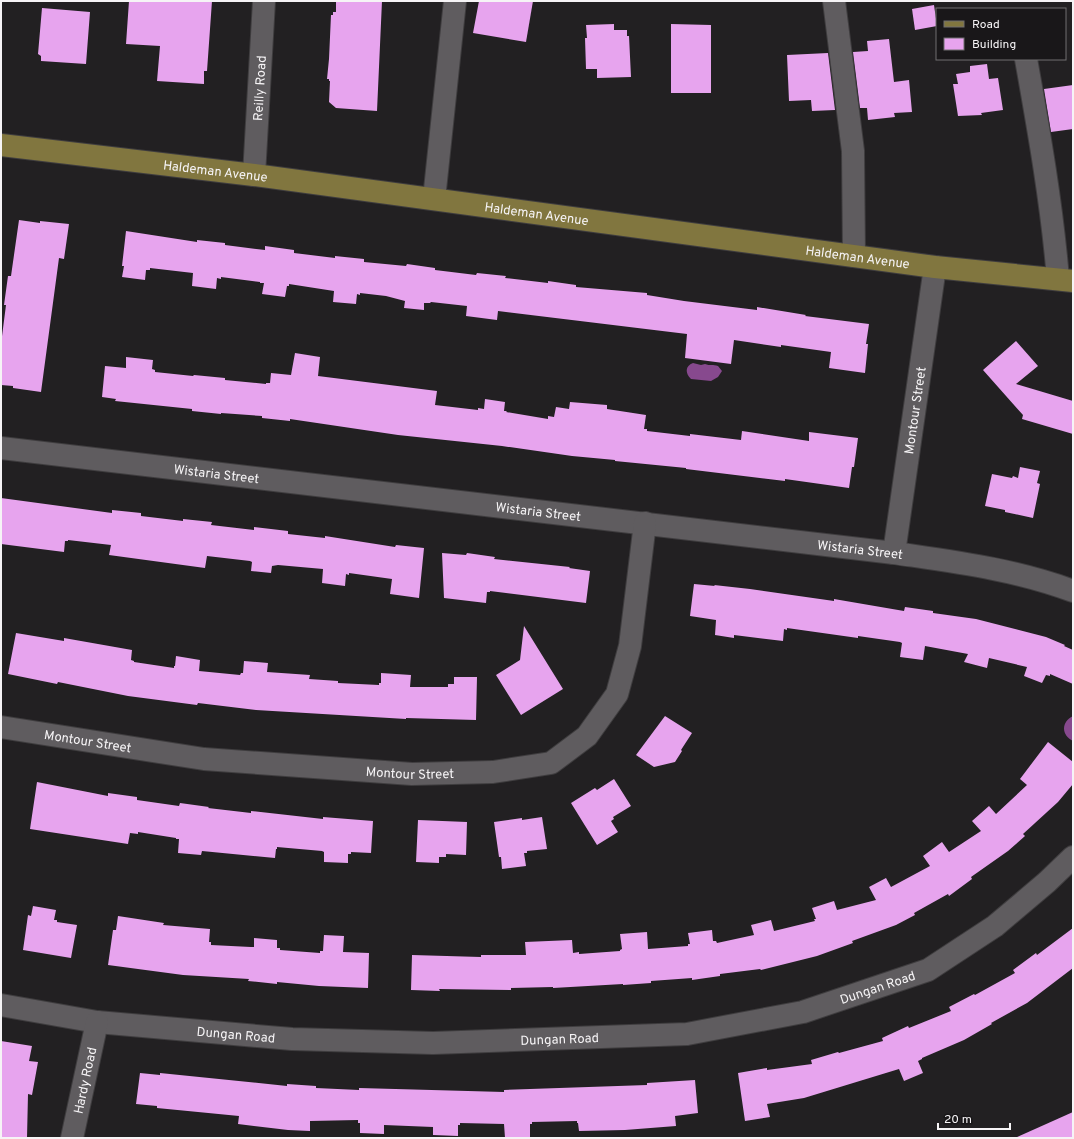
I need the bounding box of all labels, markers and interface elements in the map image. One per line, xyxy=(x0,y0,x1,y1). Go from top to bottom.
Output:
legend xyxy=(936,8,1066,60)
text: Road xyxy=(972,17,1000,33)
text: Building xyxy=(972,37,1016,53)
street label: Reilly Road xyxy=(251,55,271,121)
street label: Haldeman Avenue xyxy=(162,158,268,187)
street label: Haldeman Avenue xyxy=(483,200,589,230)
street label: Haldeman Avenue xyxy=(804,244,911,273)
street label: Montour Street xyxy=(902,366,931,456)
street label: Wistaria Street xyxy=(173,462,260,488)
street label: Wistaria Street xyxy=(494,500,582,526)
street label: Wistaria Street xyxy=(816,538,904,564)
street label: Montour Street xyxy=(43,728,133,757)
street label: Montour Street xyxy=(365,765,454,784)
street label: Dungan Road xyxy=(838,969,918,1009)
street label: Dungan Road xyxy=(196,1025,276,1047)
street label: Dungan Road xyxy=(520,1031,599,1050)
street label: Hardy Road xyxy=(71,1046,101,1116)
scale bar xyxy=(938,1105,1010,1131)
text: 20 m xyxy=(944,1112,972,1128)

